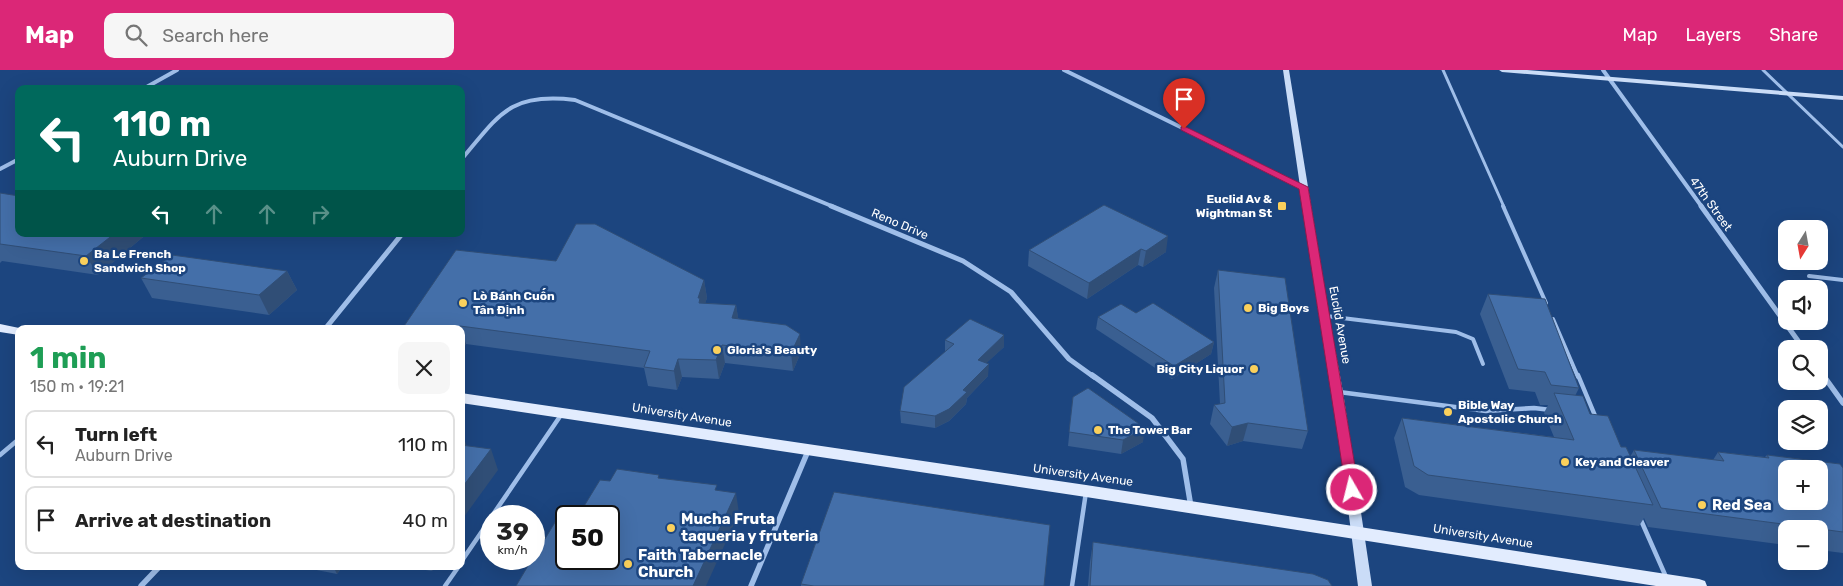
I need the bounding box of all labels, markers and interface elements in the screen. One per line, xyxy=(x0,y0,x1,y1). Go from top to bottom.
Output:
search box xyxy=(104,13,454,58)
text: Map xyxy=(25,21,74,49)
icon: search xyxy=(122,21,150,49)
text: Search here xyxy=(162,24,269,47)
text: Map xyxy=(1623,24,1658,46)
text: Layers xyxy=(1686,24,1741,46)
text: Share xyxy=(1769,24,1818,46)
pin xyxy=(1163,78,1205,129)
icon: arrive xyxy=(1170,85,1198,113)
text: 110 m xyxy=(113,103,211,145)
icon: left xyxy=(30,105,95,170)
text: Auburn Drive xyxy=(113,145,247,172)
street label: 47th Street xyxy=(1687,174,1735,234)
place label: Euclid Av & Wightman St xyxy=(1196,192,1272,220)
icon: left xyxy=(147,200,175,228)
icon: ahead xyxy=(200,200,228,228)
icon: ahead xyxy=(253,200,281,228)
icon: right xyxy=(306,200,334,228)
marker: Euclid Av & Wightman St xyxy=(1276,200,1288,212)
street label: Reno Drive xyxy=(869,206,931,242)
north arrow xyxy=(1778,220,1828,270)
map controls xyxy=(1778,220,1828,570)
place label: Ba Le French Sandwich Shop xyxy=(94,247,186,275)
marker: Ba Le French Sandwich Shop xyxy=(78,255,90,267)
button: sound xyxy=(1778,280,1828,330)
street label: Euclid Avenue xyxy=(1326,285,1354,365)
place label: Lò Bánh Cuốn Tân Định xyxy=(473,288,555,317)
marker: Lò Bánh Cuốn Tân Định xyxy=(457,297,469,309)
place label: Big Boys xyxy=(1258,301,1310,315)
marker: Big Boys xyxy=(1242,302,1254,314)
text: 1 min xyxy=(30,340,107,376)
button: search xyxy=(1778,340,1828,390)
button: close xyxy=(398,342,450,394)
place label: Gloria's Beauty xyxy=(727,343,817,357)
marker: Gloria's Beauty xyxy=(711,344,723,356)
place label: Big City Liquor xyxy=(1156,362,1245,376)
marker: Big City Liquor xyxy=(1248,363,1260,375)
text: 150 m · 19:21 xyxy=(30,377,124,396)
place label: Bible Way Apostolic Church xyxy=(1458,398,1562,426)
street label: University Avenue xyxy=(631,400,733,430)
button: layers xyxy=(1778,400,1828,450)
marker: Bible Way Apostolic Church xyxy=(1442,406,1454,418)
text: Turn left xyxy=(75,423,157,446)
place label: The Tower Bar xyxy=(1108,423,1193,437)
marker: The Tower Bar xyxy=(1092,424,1104,436)
icon: left xyxy=(32,430,60,458)
text: 110 m xyxy=(398,433,448,456)
text: Auburn Drive xyxy=(75,446,173,465)
place label: Key and Cleaver xyxy=(1575,455,1670,469)
marker: Key and Cleaver xyxy=(1559,456,1571,468)
button: + xyxy=(1778,460,1828,510)
street label: University Avenue xyxy=(1032,461,1134,489)
position arrow xyxy=(1325,463,1377,515)
place label: Red Sea xyxy=(1712,496,1772,514)
marker: Red Sea xyxy=(1696,499,1708,511)
speed limit sign: 50 xyxy=(555,505,620,570)
icon: arrive xyxy=(32,506,60,534)
text: Arrive at destination xyxy=(75,509,271,532)
text: 40 m xyxy=(403,509,448,532)
place label: Mucha Fruta taqueria y fruteria xyxy=(681,510,818,545)
text: 39 xyxy=(496,517,529,546)
button: − xyxy=(1778,520,1828,570)
street label: University Avenue xyxy=(1432,521,1534,551)
marker: Mucha Fruta taqueria y fruteria xyxy=(665,522,677,534)
text: km/h xyxy=(498,543,527,557)
place label: Faith Tabernacle Church xyxy=(638,546,763,581)
marker: Faith Tabernacle Church xyxy=(622,558,634,570)

